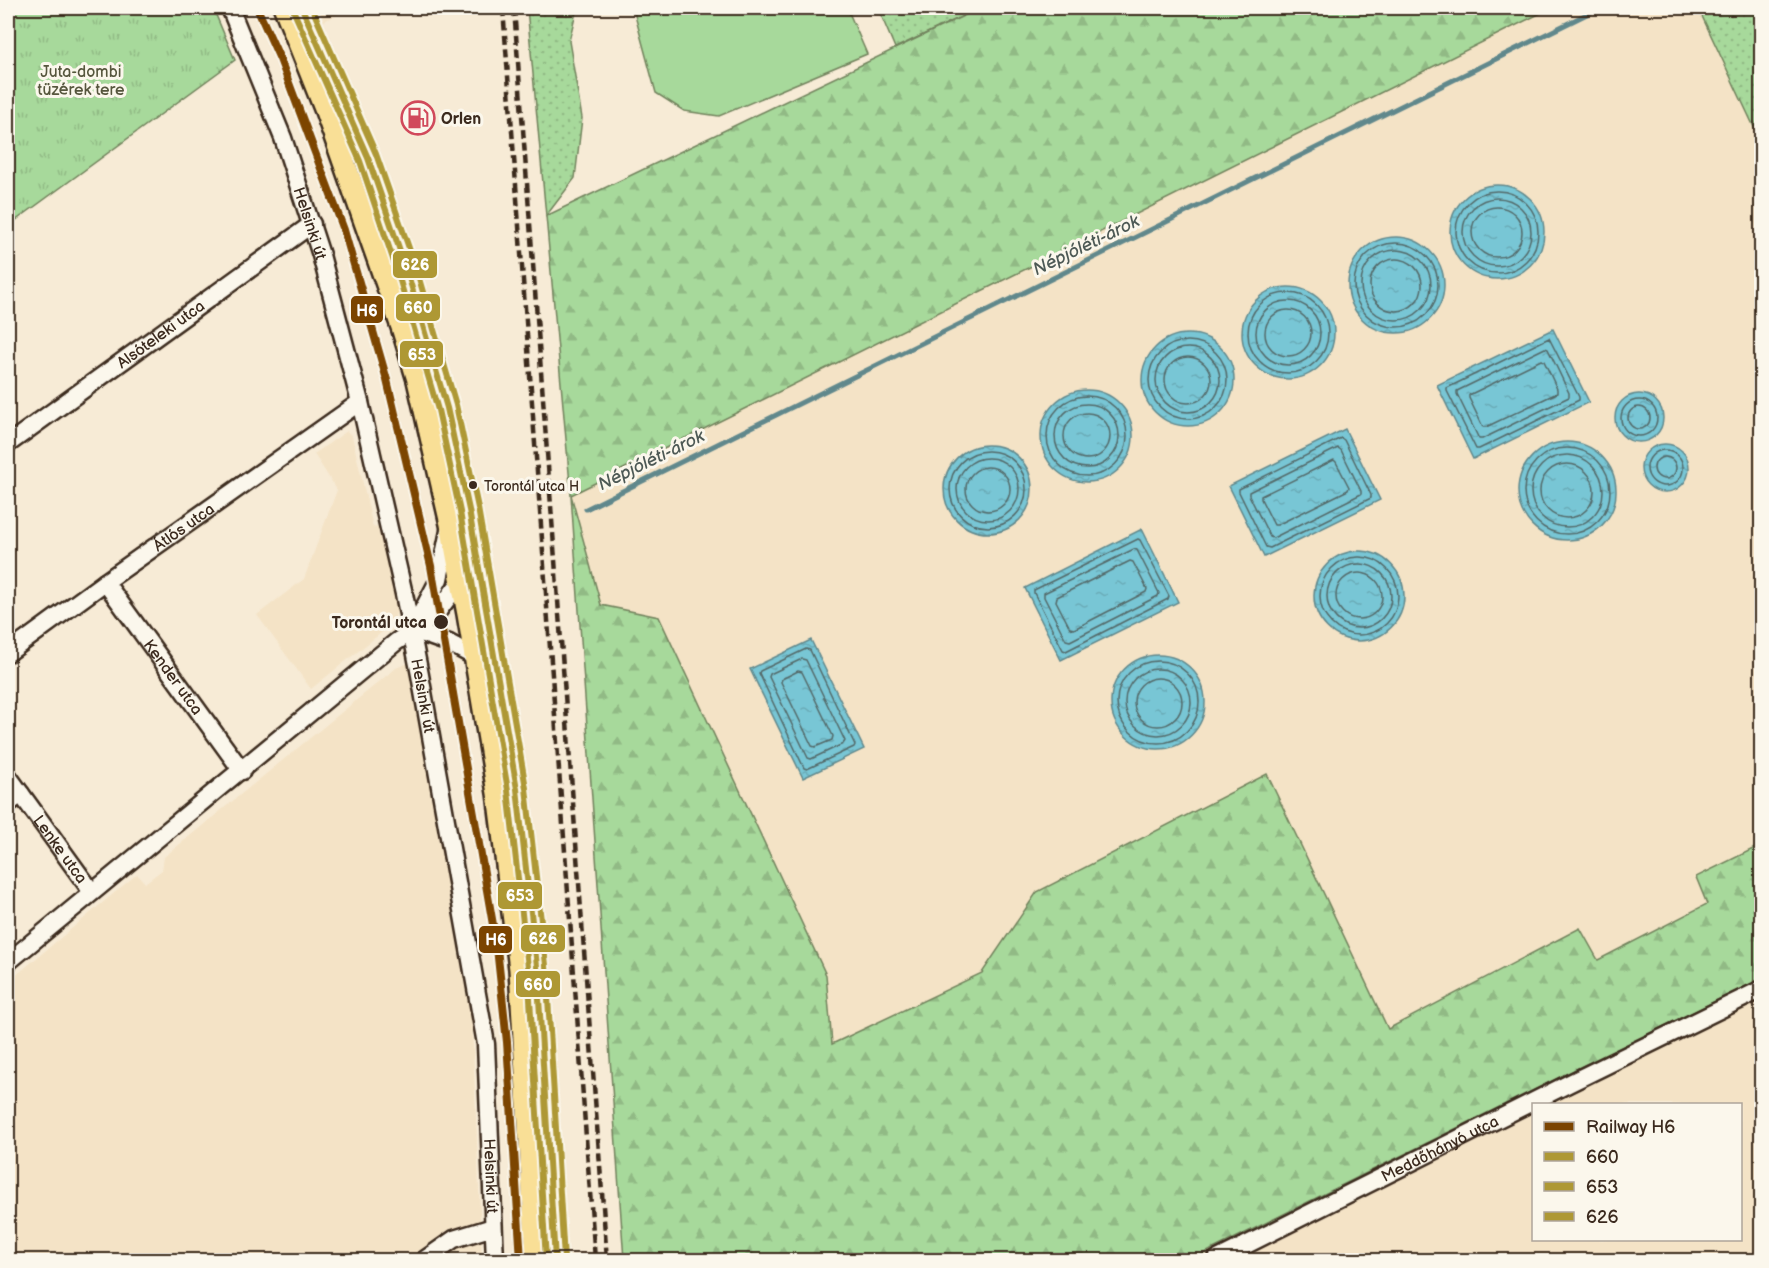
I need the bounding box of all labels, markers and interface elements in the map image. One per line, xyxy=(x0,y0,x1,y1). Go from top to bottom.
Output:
park label: Juta-dombi tüzérek tere xyxy=(38,63,125,100)
fuel station icon: Orlen xyxy=(400,100,436,136)
place label: Orlen xyxy=(441,110,481,129)
street label: Helsinki út xyxy=(289,185,330,262)
water label: Népjóléti-árok xyxy=(1030,210,1144,280)
line badge: 626 xyxy=(392,250,438,279)
text: 626 xyxy=(401,256,430,275)
line badge: 660 xyxy=(395,293,441,322)
line badge: H6 xyxy=(350,295,384,324)
street label: Alsóteleki utca xyxy=(113,297,209,373)
text: 660 xyxy=(403,299,433,318)
text: H6 xyxy=(356,302,378,321)
line badge: 653 xyxy=(399,340,444,368)
text: 653 xyxy=(408,346,436,365)
water label: Népjóléti-árok xyxy=(595,425,709,495)
place label: Torontál utca H xyxy=(484,478,579,495)
marker: Torontál utca H xyxy=(467,479,479,491)
street label: Átlós utca xyxy=(149,500,218,556)
marker: Torontál utca xyxy=(432,613,450,631)
place label: Torontál utca xyxy=(332,614,427,633)
street label: Kender utca xyxy=(139,636,206,719)
street label: Helsinki út xyxy=(406,657,438,735)
street label: Lenke utca xyxy=(29,812,91,888)
line badge: 653 xyxy=(497,881,543,910)
text: 653 xyxy=(506,887,534,906)
line badge: 626 xyxy=(520,924,566,953)
line badge: H6 xyxy=(478,925,513,954)
text: 626 xyxy=(529,930,558,949)
text: H6 xyxy=(485,931,507,950)
line badge: 660 xyxy=(515,970,561,998)
text: 660 xyxy=(523,976,553,995)
legend xyxy=(1532,1103,1742,1241)
street label: Meddőhányó utca xyxy=(1378,1112,1502,1187)
text: Railway H6 xyxy=(1586,1117,1675,1138)
street label: Helsinki út xyxy=(479,1138,501,1214)
text: 660 xyxy=(1586,1147,1619,1168)
text: 653 xyxy=(1586,1177,1618,1198)
text: 626 xyxy=(1586,1207,1619,1228)

